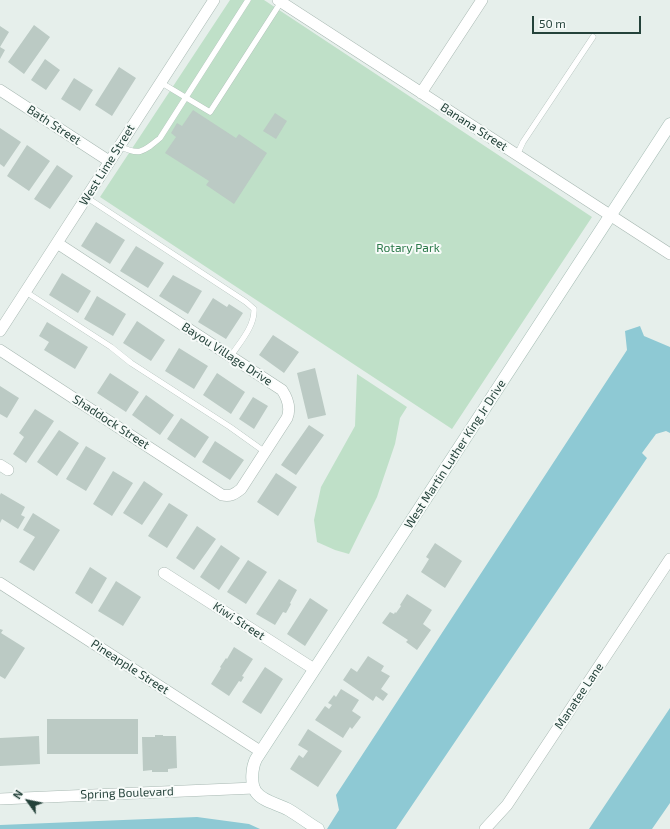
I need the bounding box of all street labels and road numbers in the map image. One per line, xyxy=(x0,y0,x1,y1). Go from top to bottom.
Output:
street label: Banana Street xyxy=(438,100,510,154)
street label: Bath Street xyxy=(24,102,84,148)
street label: West Lime Street xyxy=(76,122,138,208)
street label: Bayou Village Drive xyxy=(179,319,275,389)
street label: West Martin Luther King Jr Drive xyxy=(401,377,509,531)
street label: Shaddock Street xyxy=(70,392,152,452)
street label: Kiwi Street xyxy=(210,599,268,643)
street label: Pineapple Street xyxy=(88,636,172,698)
street label: Manatee Lane xyxy=(552,660,606,732)
street label: Spring Boulevard xyxy=(80,784,174,802)

